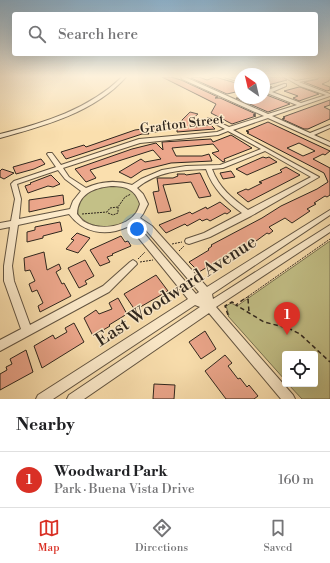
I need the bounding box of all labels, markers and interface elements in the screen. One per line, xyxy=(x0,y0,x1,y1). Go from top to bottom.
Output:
search box xyxy=(12,12,318,56)
icon: search xyxy=(26,23,48,45)
text: Search here xyxy=(58,25,138,44)
north arrow xyxy=(234,68,270,104)
street label: Grafton Street xyxy=(139,111,225,137)
your location xyxy=(127,219,147,239)
street label: East Woodward Avenue xyxy=(91,230,261,352)
pin: 1 xyxy=(274,302,300,335)
map controls xyxy=(282,351,318,387)
button: locate xyxy=(282,351,318,387)
text: Nearby xyxy=(16,414,75,436)
text: Woodward Park xyxy=(54,462,168,481)
text: 1 xyxy=(26,472,32,488)
text: 160 m xyxy=(278,472,314,488)
text: Park · Buena Vista Drive xyxy=(54,481,194,497)
tab: Map xyxy=(38,517,60,555)
tab: Directions xyxy=(135,517,188,555)
tab: Saved xyxy=(263,517,292,555)

